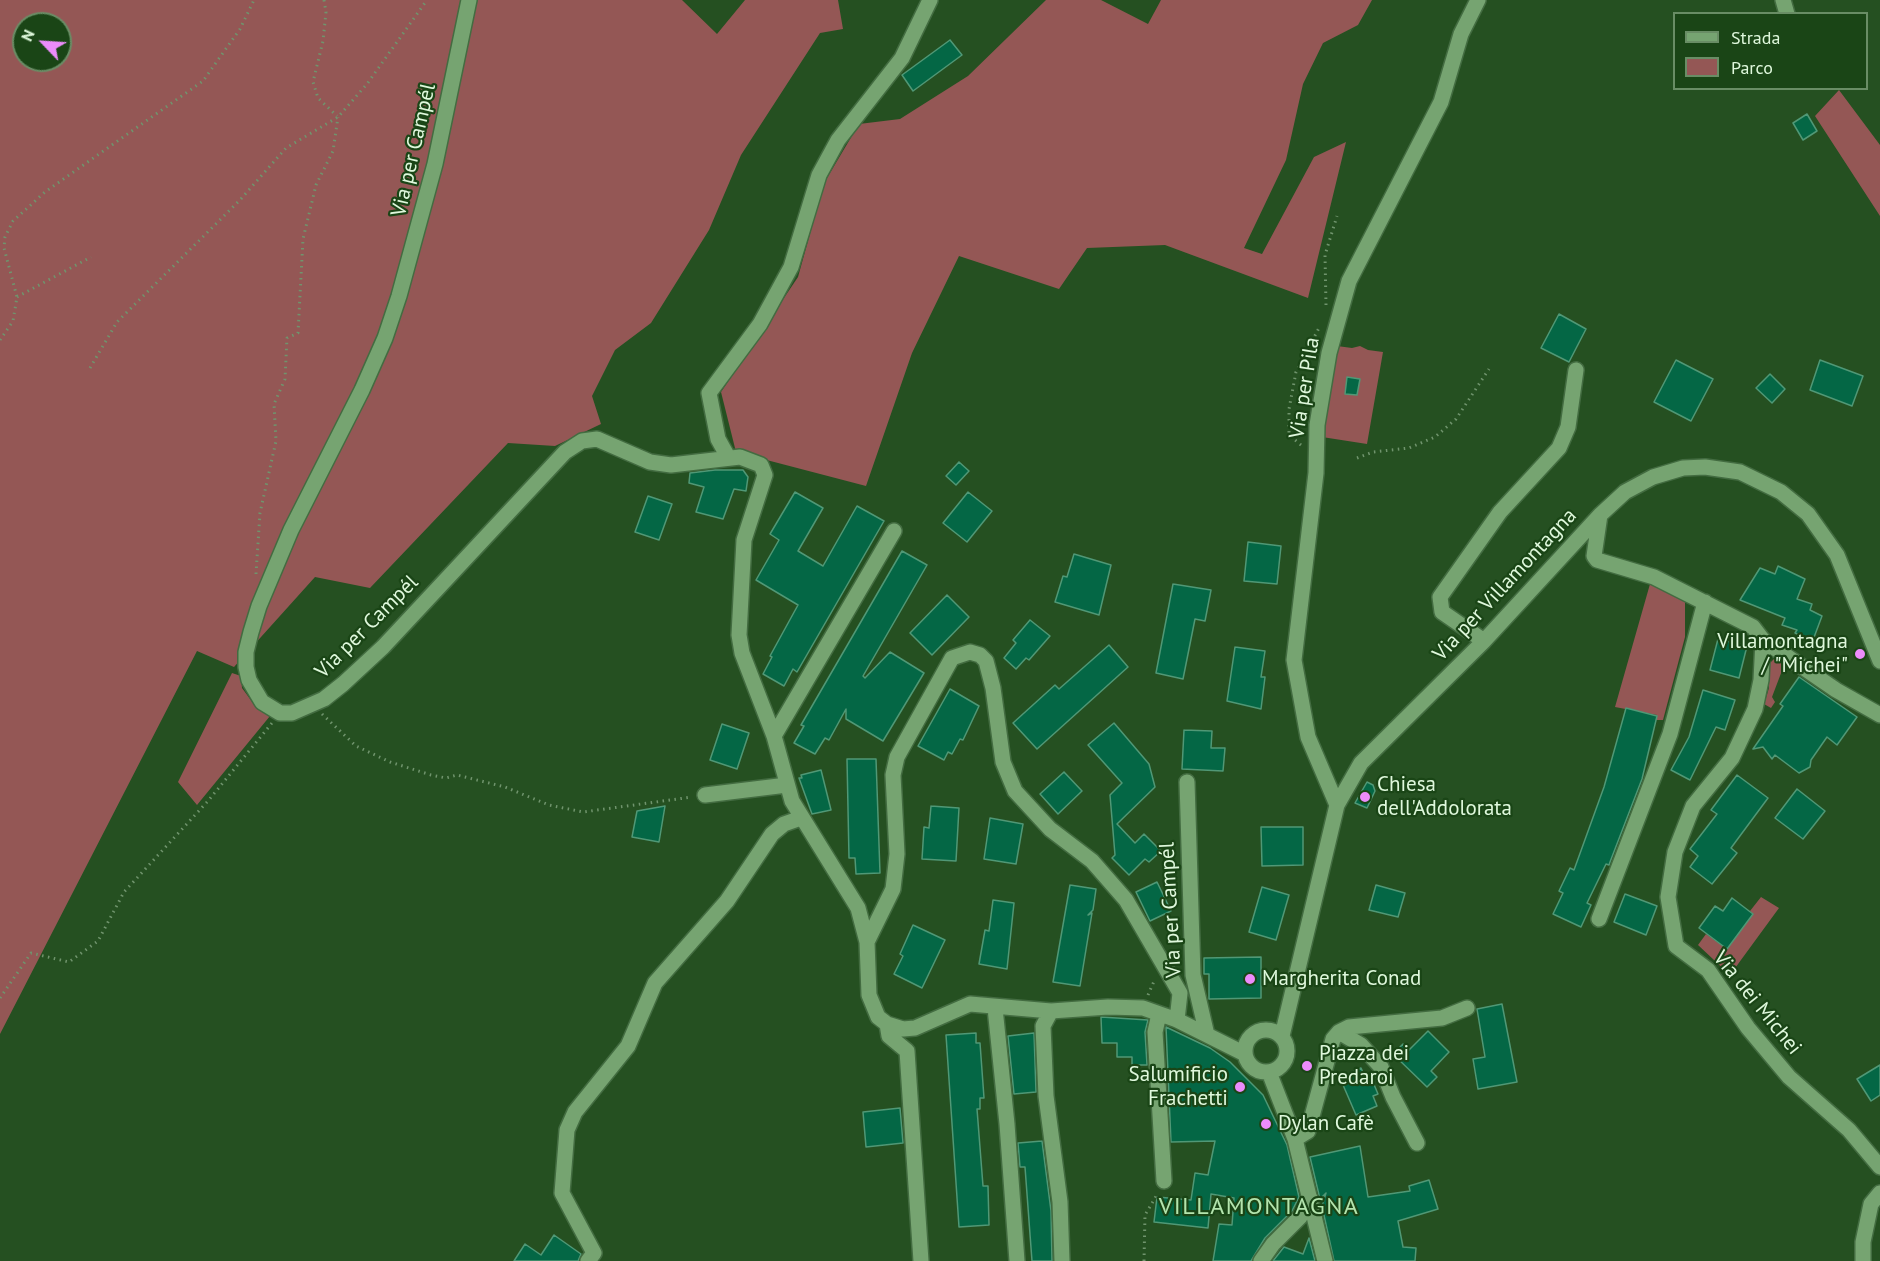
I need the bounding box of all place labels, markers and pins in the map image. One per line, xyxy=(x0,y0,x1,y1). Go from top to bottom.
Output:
place label: Villamontagna / "Michei" xyxy=(1717,629,1848,679)
marker: Villamontagna / "Michei" xyxy=(1853,647,1867,661)
place label: Chiesa dell'Addolorata xyxy=(1377,772,1512,822)
marker: Chiesa dell'Addolorata xyxy=(1358,790,1372,804)
place label: Margherita Conad xyxy=(1262,966,1421,992)
marker: Margherita Conad xyxy=(1243,972,1257,986)
place label: Piazza dei Predaroi xyxy=(1319,1041,1409,1091)
marker: Piazza dei Predaroi xyxy=(1300,1059,1314,1073)
place label: Salumificio Frachetti xyxy=(1129,1062,1228,1112)
marker: Salumificio Frachetti xyxy=(1233,1080,1247,1094)
place label: Dylan Cafè xyxy=(1278,1111,1374,1137)
marker: Dylan Cafè xyxy=(1259,1117,1273,1131)

